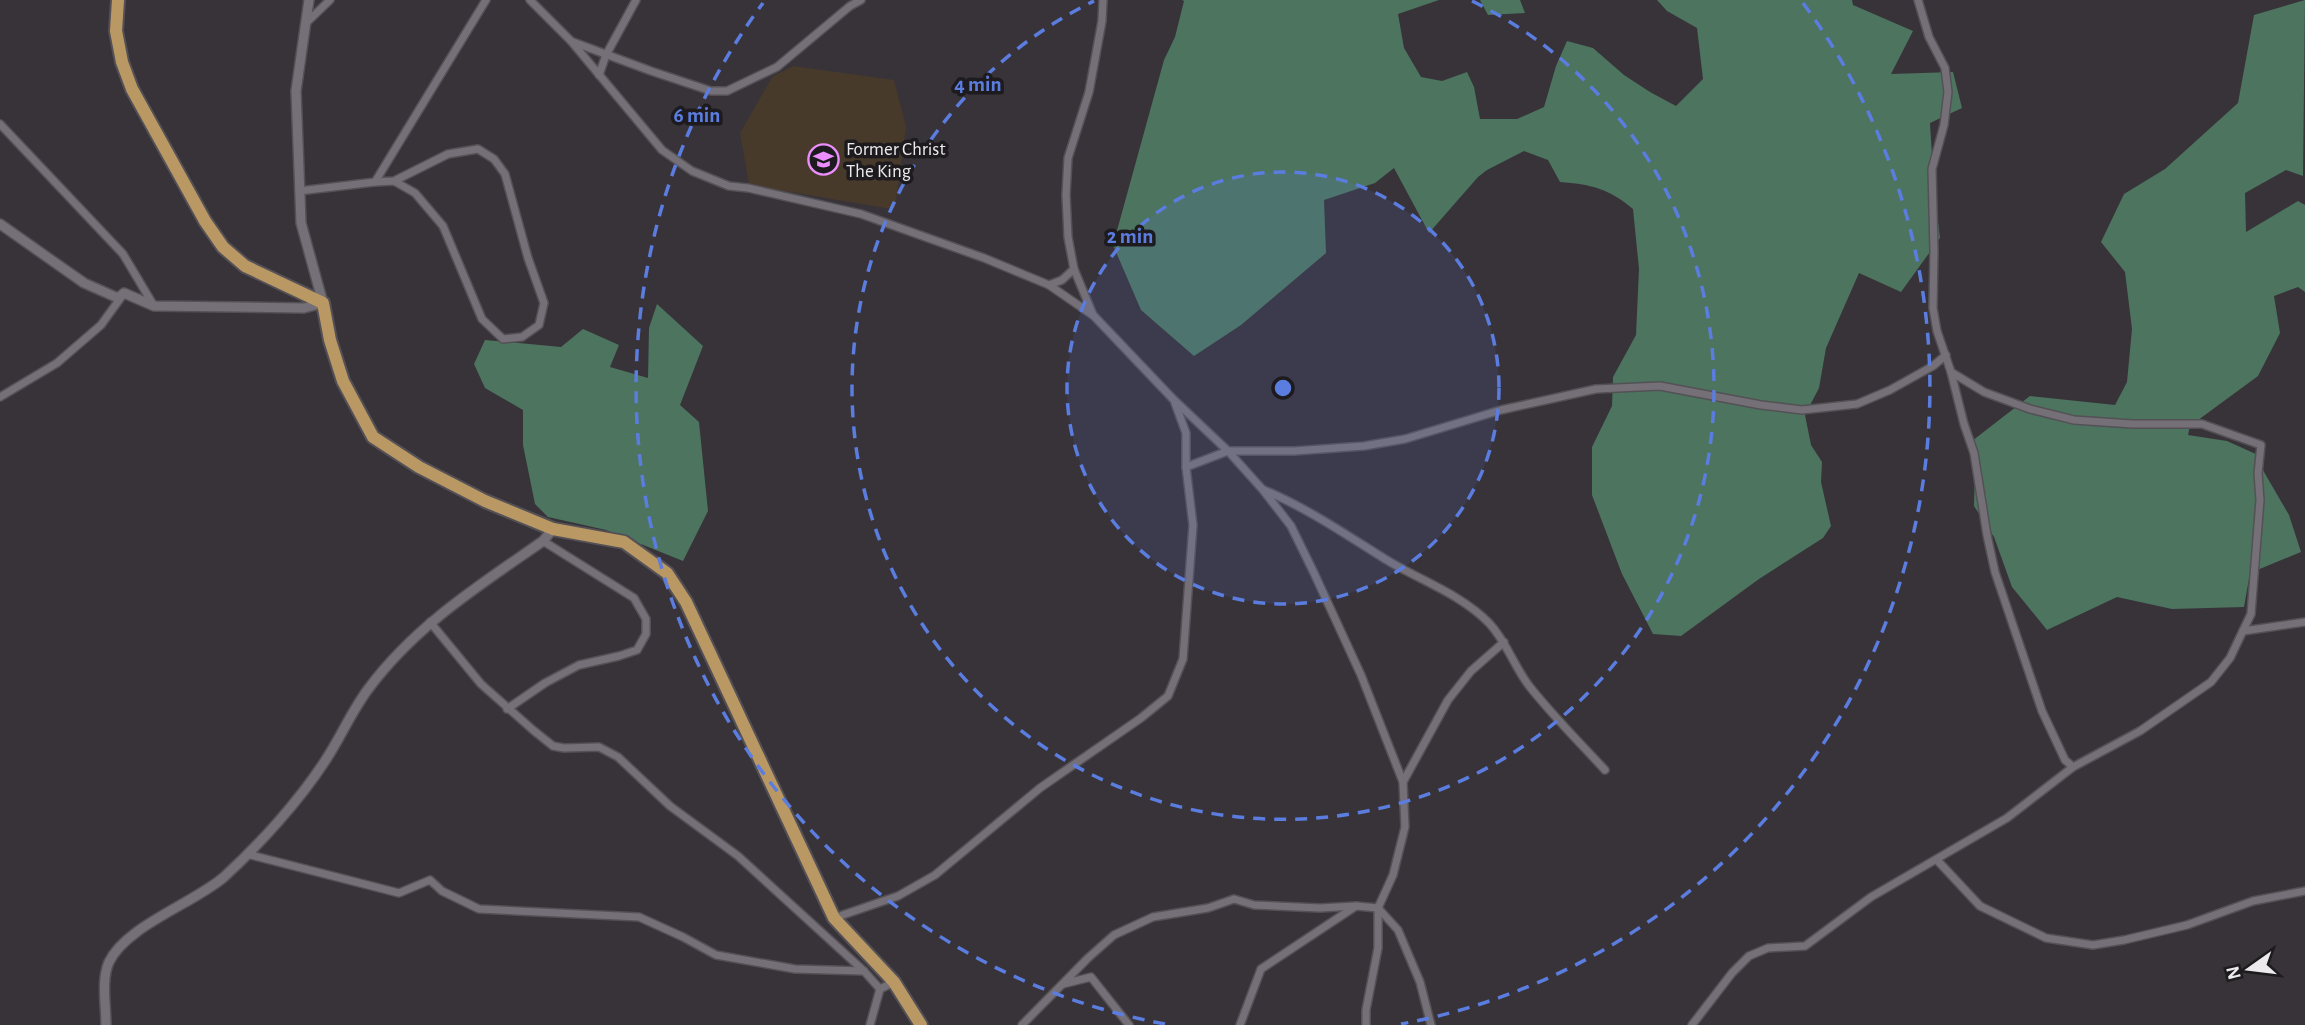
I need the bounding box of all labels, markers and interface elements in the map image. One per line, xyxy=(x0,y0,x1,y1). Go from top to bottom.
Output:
text: 4 min xyxy=(954,74,1002,95)
text: 6 min xyxy=(674,105,720,126)
place label: Former Christ The King xyxy=(846,140,945,181)
school or university icon: Former Christ The King xyxy=(806,142,840,176)
text: 2 min xyxy=(1107,226,1153,247)
centre of rings xyxy=(1271,376,1295,400)
north arrow xyxy=(2214,934,2284,1004)
text: N xyxy=(2223,964,2245,981)

